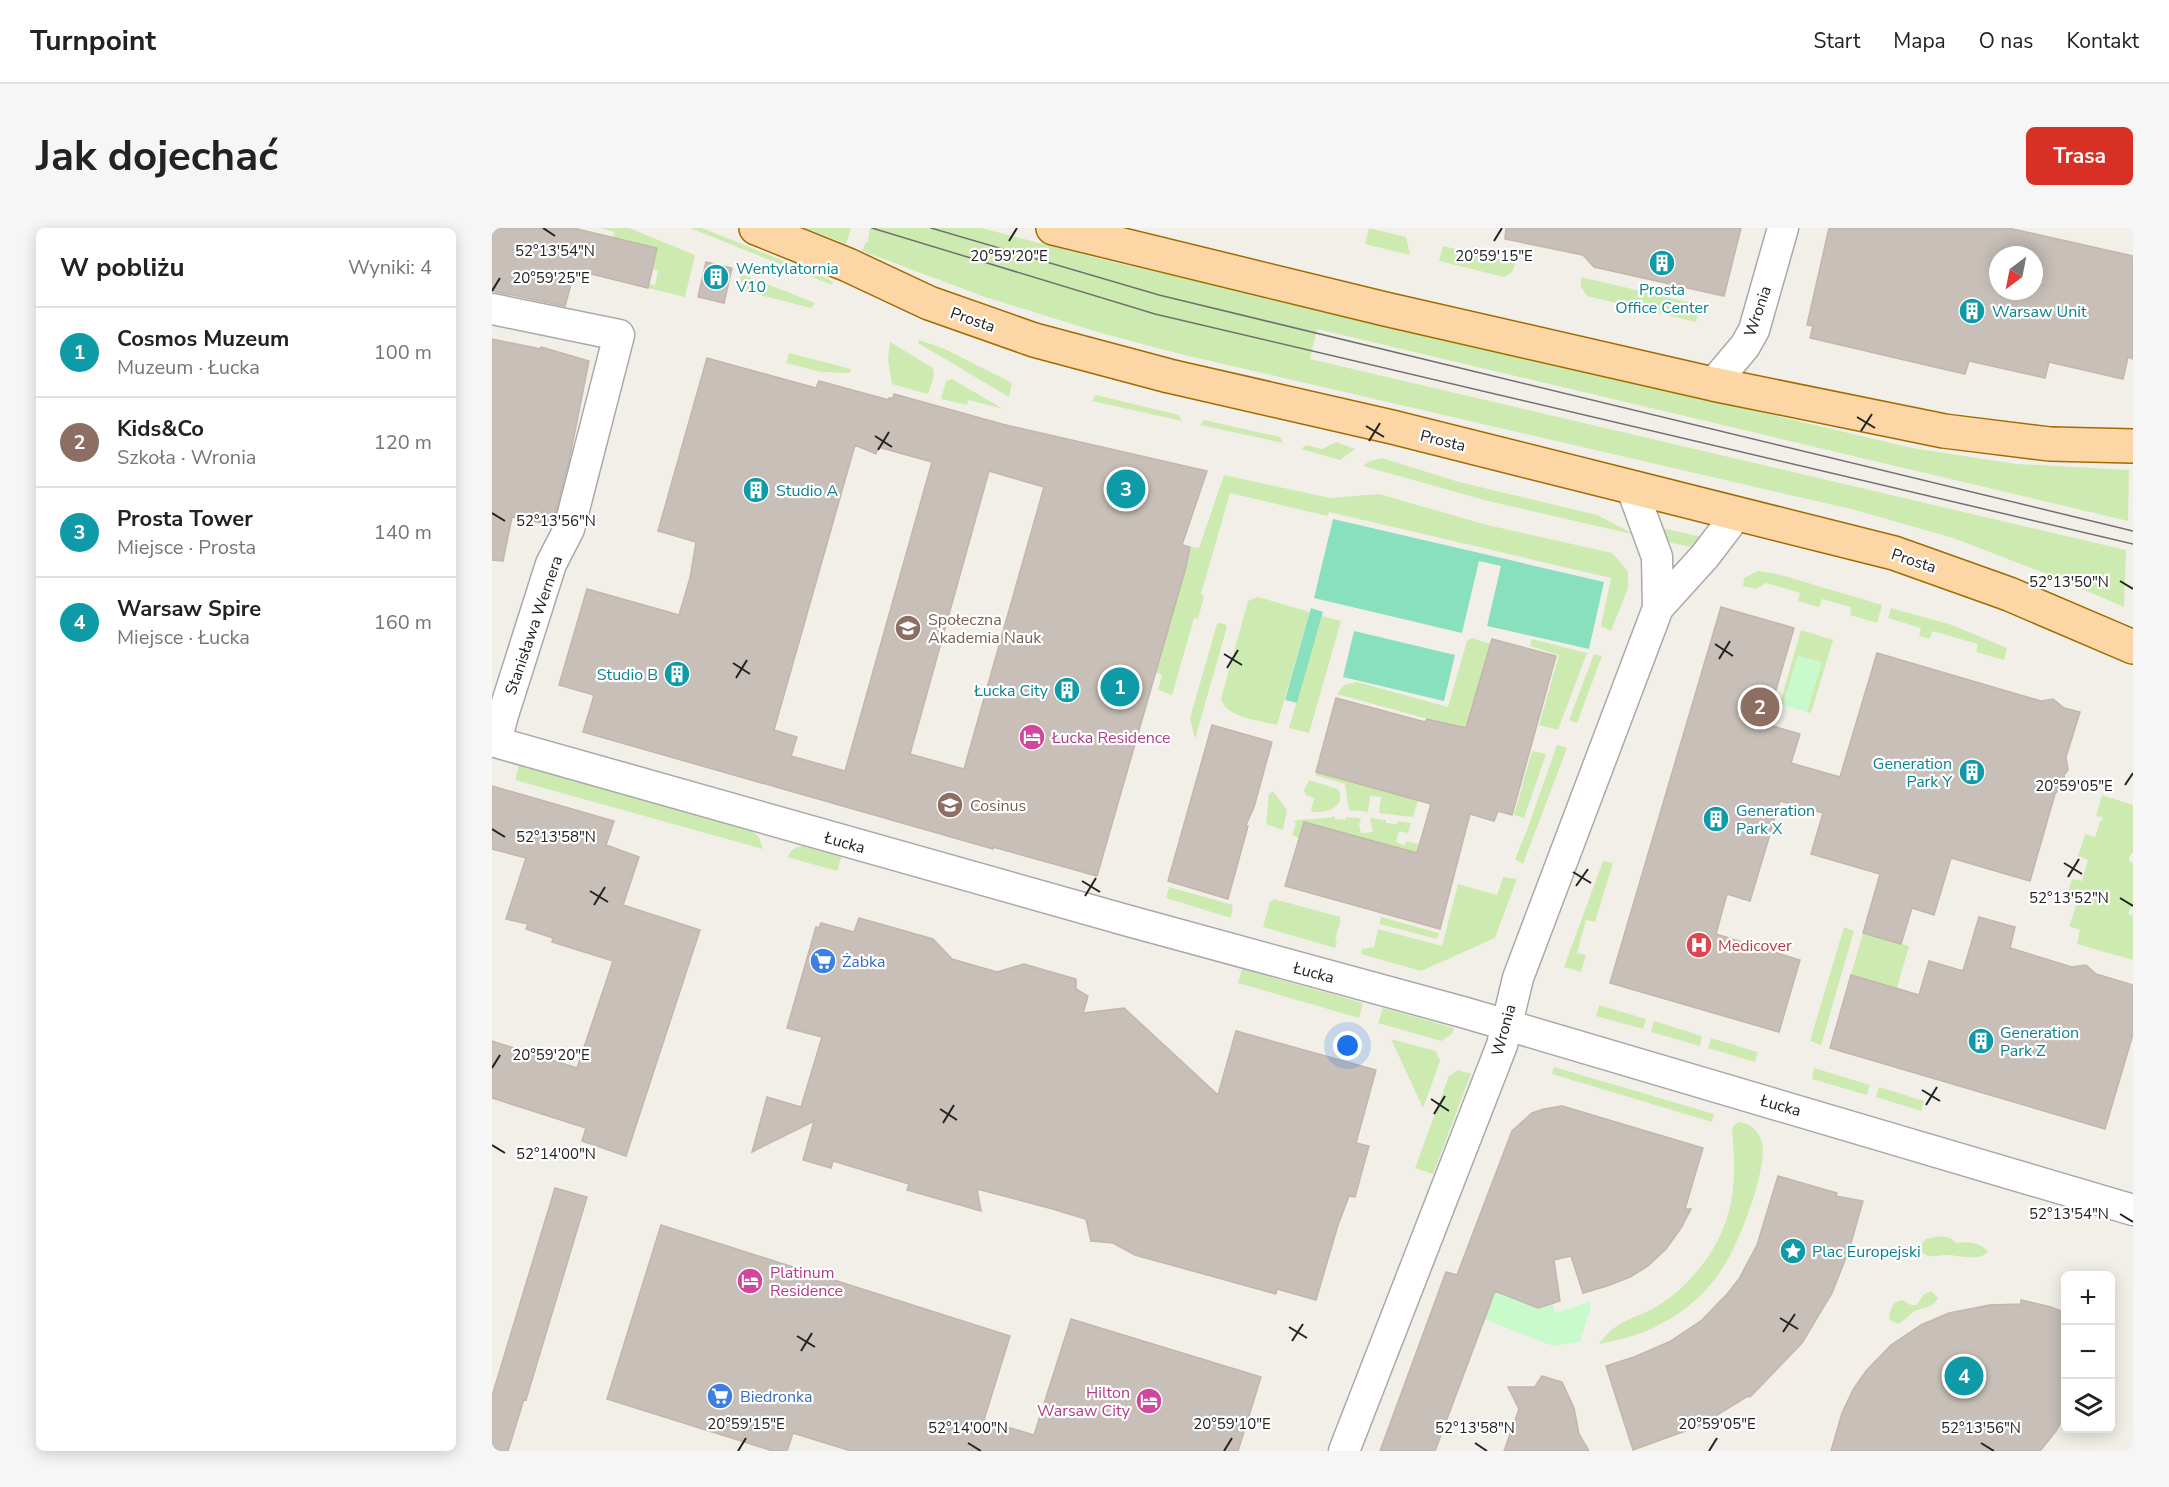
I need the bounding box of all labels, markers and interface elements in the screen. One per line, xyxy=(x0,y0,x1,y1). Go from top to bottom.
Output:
text: Turnpoint xyxy=(30,22,156,60)
text: Start xyxy=(1814,27,1860,55)
text: Mapa xyxy=(1893,27,1946,55)
text: O nas xyxy=(1979,27,2033,55)
text: Kontakt xyxy=(2066,27,2139,55)
button: Trasa xyxy=(2026,127,2133,185)
text: Jak dojechać xyxy=(36,128,278,185)
text: 52°13'54"N xyxy=(515,241,595,261)
text: 20°59'20"E xyxy=(970,246,1048,266)
text: 20°59'15"E xyxy=(1455,246,1533,266)
north arrow xyxy=(1989,246,2043,300)
building icon: Prosta Office Center xyxy=(1647,248,1677,278)
text: W pobliżu xyxy=(60,250,184,285)
text: Wyniki: 4 xyxy=(348,254,432,281)
place label: Wentylatornia V10 xyxy=(735,258,839,298)
building icon: Wentylatornia V10 xyxy=(701,262,731,292)
text: 20°59'25"E xyxy=(512,268,590,288)
place label: Prosta Office Center xyxy=(1615,279,1709,319)
street label: Wronia xyxy=(1739,283,1777,340)
building icon: Warsaw Unit xyxy=(1957,296,1987,326)
place label: Warsaw Unit xyxy=(1992,301,2087,323)
street label: Prosta xyxy=(947,302,998,338)
text: Cosmos Muzeum xyxy=(117,324,289,354)
text: 1 xyxy=(74,339,86,366)
text: 100 m xyxy=(374,339,432,366)
text: Muzeum · Łucka xyxy=(117,354,260,381)
text: Kids&Co xyxy=(117,414,204,444)
street label: Prosta xyxy=(1418,425,1468,457)
text: 2 xyxy=(74,429,86,456)
text: 120 m xyxy=(374,429,432,456)
text: Szkoła · Wronia xyxy=(117,444,256,471)
pin: 3 xyxy=(1106,466,1146,512)
building icon: Studio A xyxy=(741,475,771,505)
place label: Studio A xyxy=(776,480,838,502)
text: Prosta Tower xyxy=(117,504,253,534)
text: 52°13'56"N xyxy=(516,511,596,531)
text: 3 xyxy=(74,519,86,546)
text: 140 m xyxy=(374,519,432,546)
text: Miejsce · Prosta xyxy=(117,534,256,561)
street label: Prosta xyxy=(1888,543,1939,579)
street label: Stanisława Wernera xyxy=(500,553,568,698)
text: 52°13'50"N xyxy=(2029,572,2109,592)
text: Warsaw Spire xyxy=(117,594,261,624)
text: 4 xyxy=(74,609,86,636)
text: 160 m xyxy=(374,609,432,636)
place label: Społeczna Akademia Nauk xyxy=(928,609,1042,649)
school or university icon: Społeczna Akademia Nauk xyxy=(893,613,923,643)
text: Miejsce · Łucka xyxy=(117,624,250,651)
building icon: Studio B xyxy=(662,659,692,689)
place label: Studio B xyxy=(597,664,658,686)
pin: 1 xyxy=(1100,664,1140,710)
building icon: Łucka City xyxy=(1052,675,1082,705)
place label: Łucka City xyxy=(973,680,1049,702)
pin: 2 xyxy=(1740,684,1780,730)
hotel icon: Łucka Residence xyxy=(1017,722,1047,752)
place label: Łucka Residence xyxy=(1051,727,1171,749)
place label: Generation Park Y xyxy=(1873,753,1952,793)
building icon: Generation Park Y xyxy=(1957,757,1987,787)
text: 20°59'05"E xyxy=(2035,776,2113,796)
school or university icon: Cosinus xyxy=(935,790,965,820)
place label: Cosinus xyxy=(970,795,1026,817)
place label: Generation Park X xyxy=(1736,800,1815,840)
building icon: Generation Park X xyxy=(1701,804,1731,834)
street label: Łucka xyxy=(821,826,868,859)
text: 52°13'58"N xyxy=(516,827,596,847)
text: 52°13'52"N xyxy=(2029,888,2109,908)
hospital icon: Medicover xyxy=(1684,930,1714,960)
place label: Medicover xyxy=(1718,935,1792,957)
supermarket icon: Żabka xyxy=(808,946,838,976)
place label: Żabka xyxy=(842,951,885,973)
street label: Łucka xyxy=(1290,957,1337,989)
street label: Wronia xyxy=(1487,1002,1521,1058)
place label: Generation Park Z xyxy=(2000,1022,2079,1062)
building icon: Generation Park Z xyxy=(1966,1026,1996,1056)
your location xyxy=(1333,1031,1362,1060)
text: 20°59'20"E xyxy=(512,1045,590,1065)
street label: Łucka xyxy=(1757,1089,1804,1122)
text: 52°14'00"N xyxy=(516,1144,596,1164)
text: 52°13'54"N xyxy=(2029,1204,2109,1224)
place icon: Plac Europejski xyxy=(1778,1236,1808,1266)
place label: Plac Europejski xyxy=(1812,1241,1921,1263)
place label: Platinum Residence xyxy=(770,1262,843,1302)
hotel icon: Platinum Residence xyxy=(735,1266,765,1296)
map controls xyxy=(2061,1271,2115,1433)
button: + xyxy=(2061,1271,2115,1325)
button: − xyxy=(2061,1325,2115,1379)
pin: 4 xyxy=(1944,1354,1984,1398)
button: layers xyxy=(2061,1379,2115,1433)
supermarket icon: Biedronka xyxy=(705,1381,735,1411)
place label: Hilton Warsaw City xyxy=(1037,1382,1131,1422)
place label: Biedronka xyxy=(740,1386,812,1408)
hotel icon: Hilton Warsaw City xyxy=(1134,1386,1164,1416)
text: 20°59'15"E xyxy=(707,1414,785,1434)
text: 20°59'10"E xyxy=(1193,1414,1271,1434)
text: 20°59'05"E xyxy=(1678,1414,1756,1434)
text: 52°14'00"N xyxy=(928,1418,1008,1438)
text: 52°13'58"N xyxy=(1435,1418,1515,1438)
text: 52°13'56"N xyxy=(1941,1418,2021,1438)

